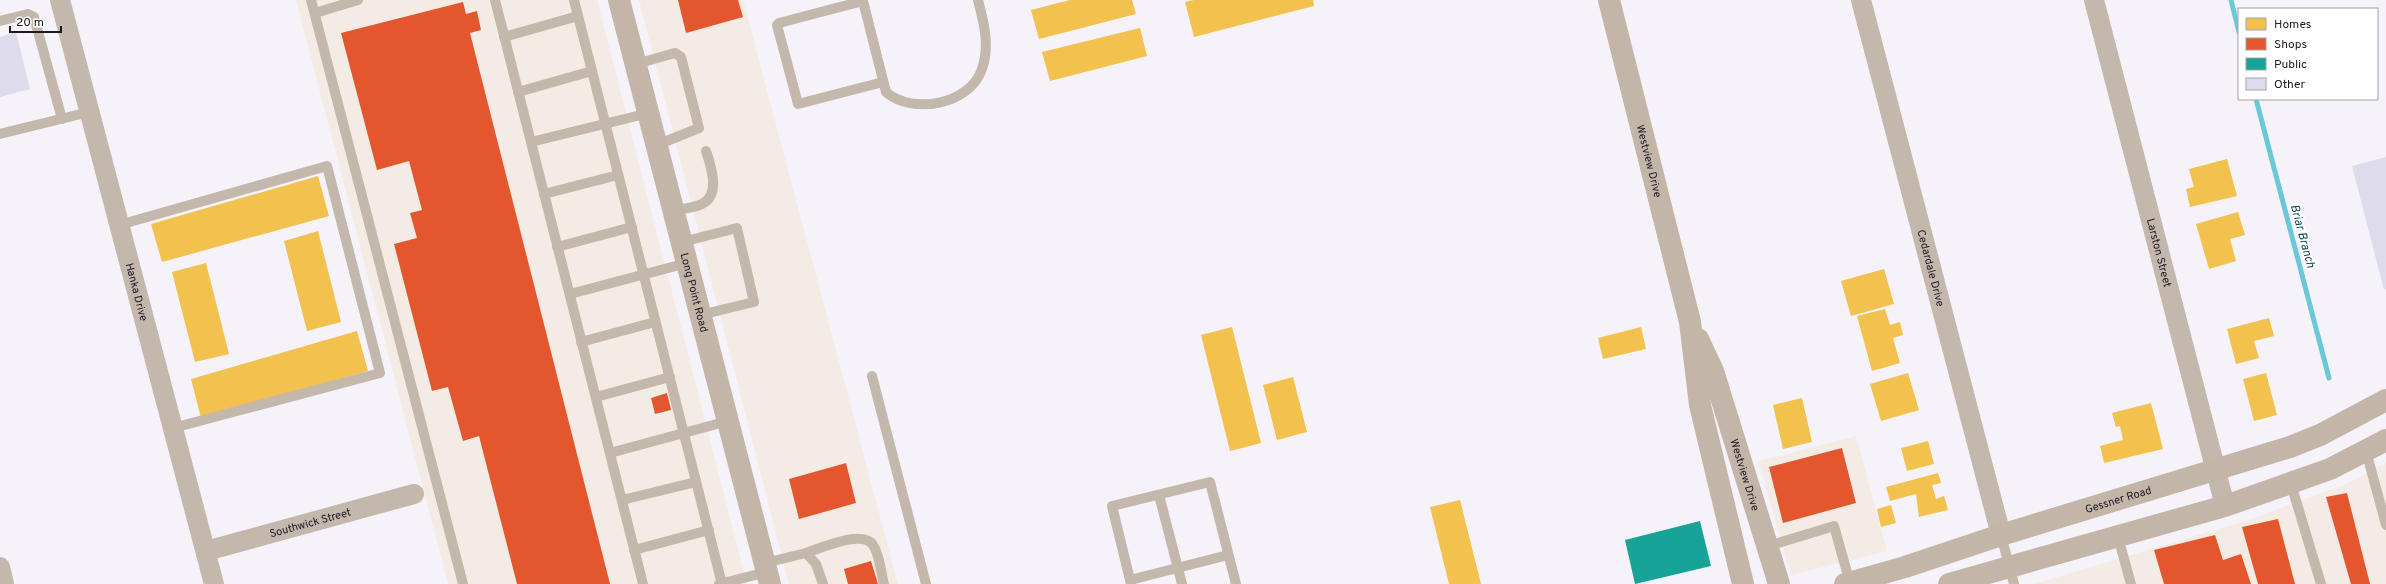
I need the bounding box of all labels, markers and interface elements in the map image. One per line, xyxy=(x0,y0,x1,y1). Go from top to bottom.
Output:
scale bar xyxy=(10,8,61,34)
legend xyxy=(2238,8,2378,100)
text: 20 m xyxy=(16,15,44,31)
text: Homes xyxy=(2274,17,2311,33)
text: Shops xyxy=(2274,37,2307,53)
text: Public xyxy=(2274,57,2307,73)
text: Other xyxy=(2274,77,2306,93)
street label: Westview Drive xyxy=(1633,123,1664,199)
water label: Briar Branch xyxy=(2286,203,2318,270)
street label: Larston Street xyxy=(2143,217,2174,289)
street label: Cedardale Drive xyxy=(1913,228,1947,308)
street label: Long Point Road xyxy=(677,251,711,334)
street label: Hanka Drive xyxy=(122,262,150,323)
street label: Westview Drive xyxy=(1726,437,1762,513)
street label: Gessner Road xyxy=(2084,484,2153,517)
street label: Southwick Street xyxy=(268,506,353,541)

